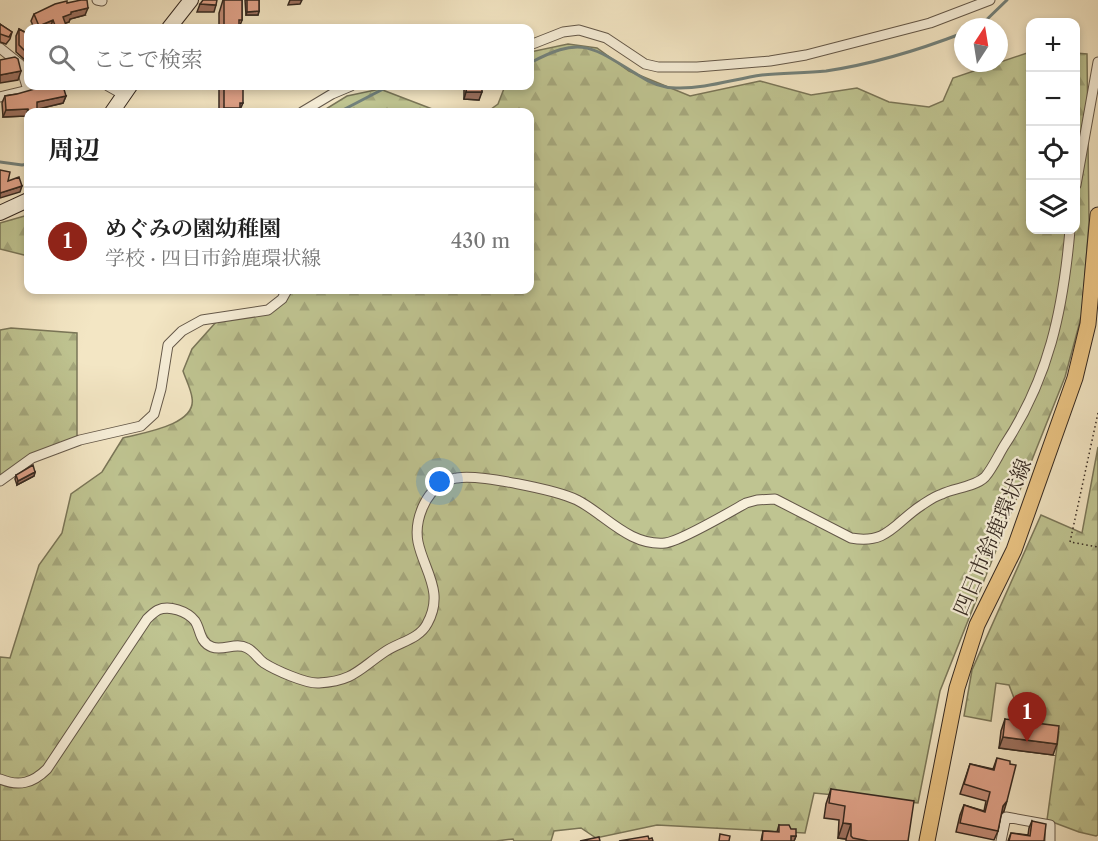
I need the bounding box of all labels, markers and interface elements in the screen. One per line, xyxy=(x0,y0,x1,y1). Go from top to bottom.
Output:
north arrow xyxy=(954,18,1008,72)
map controls xyxy=(1026,18,1080,234)
button: + xyxy=(1026,18,1080,72)
search box xyxy=(24,24,534,90)
icon: search xyxy=(45,41,78,74)
text: ここで検索 xyxy=(93,46,203,73)
button: − xyxy=(1026,72,1080,126)
button: locate xyxy=(1026,126,1080,180)
text: 周辺 xyxy=(48,134,100,166)
button: layers xyxy=(1026,180,1080,234)
text: めぐみの園幼稚園 xyxy=(105,215,281,242)
text: 1 xyxy=(63,229,72,253)
text: 430 m xyxy=(451,229,510,253)
text: 学校 · 四日市鈴鹿環状線 xyxy=(105,246,321,270)
street label: 四日市鈴鹿環状線 xyxy=(948,455,1036,619)
your location xyxy=(425,467,454,496)
pin: 1 xyxy=(1008,692,1046,742)

